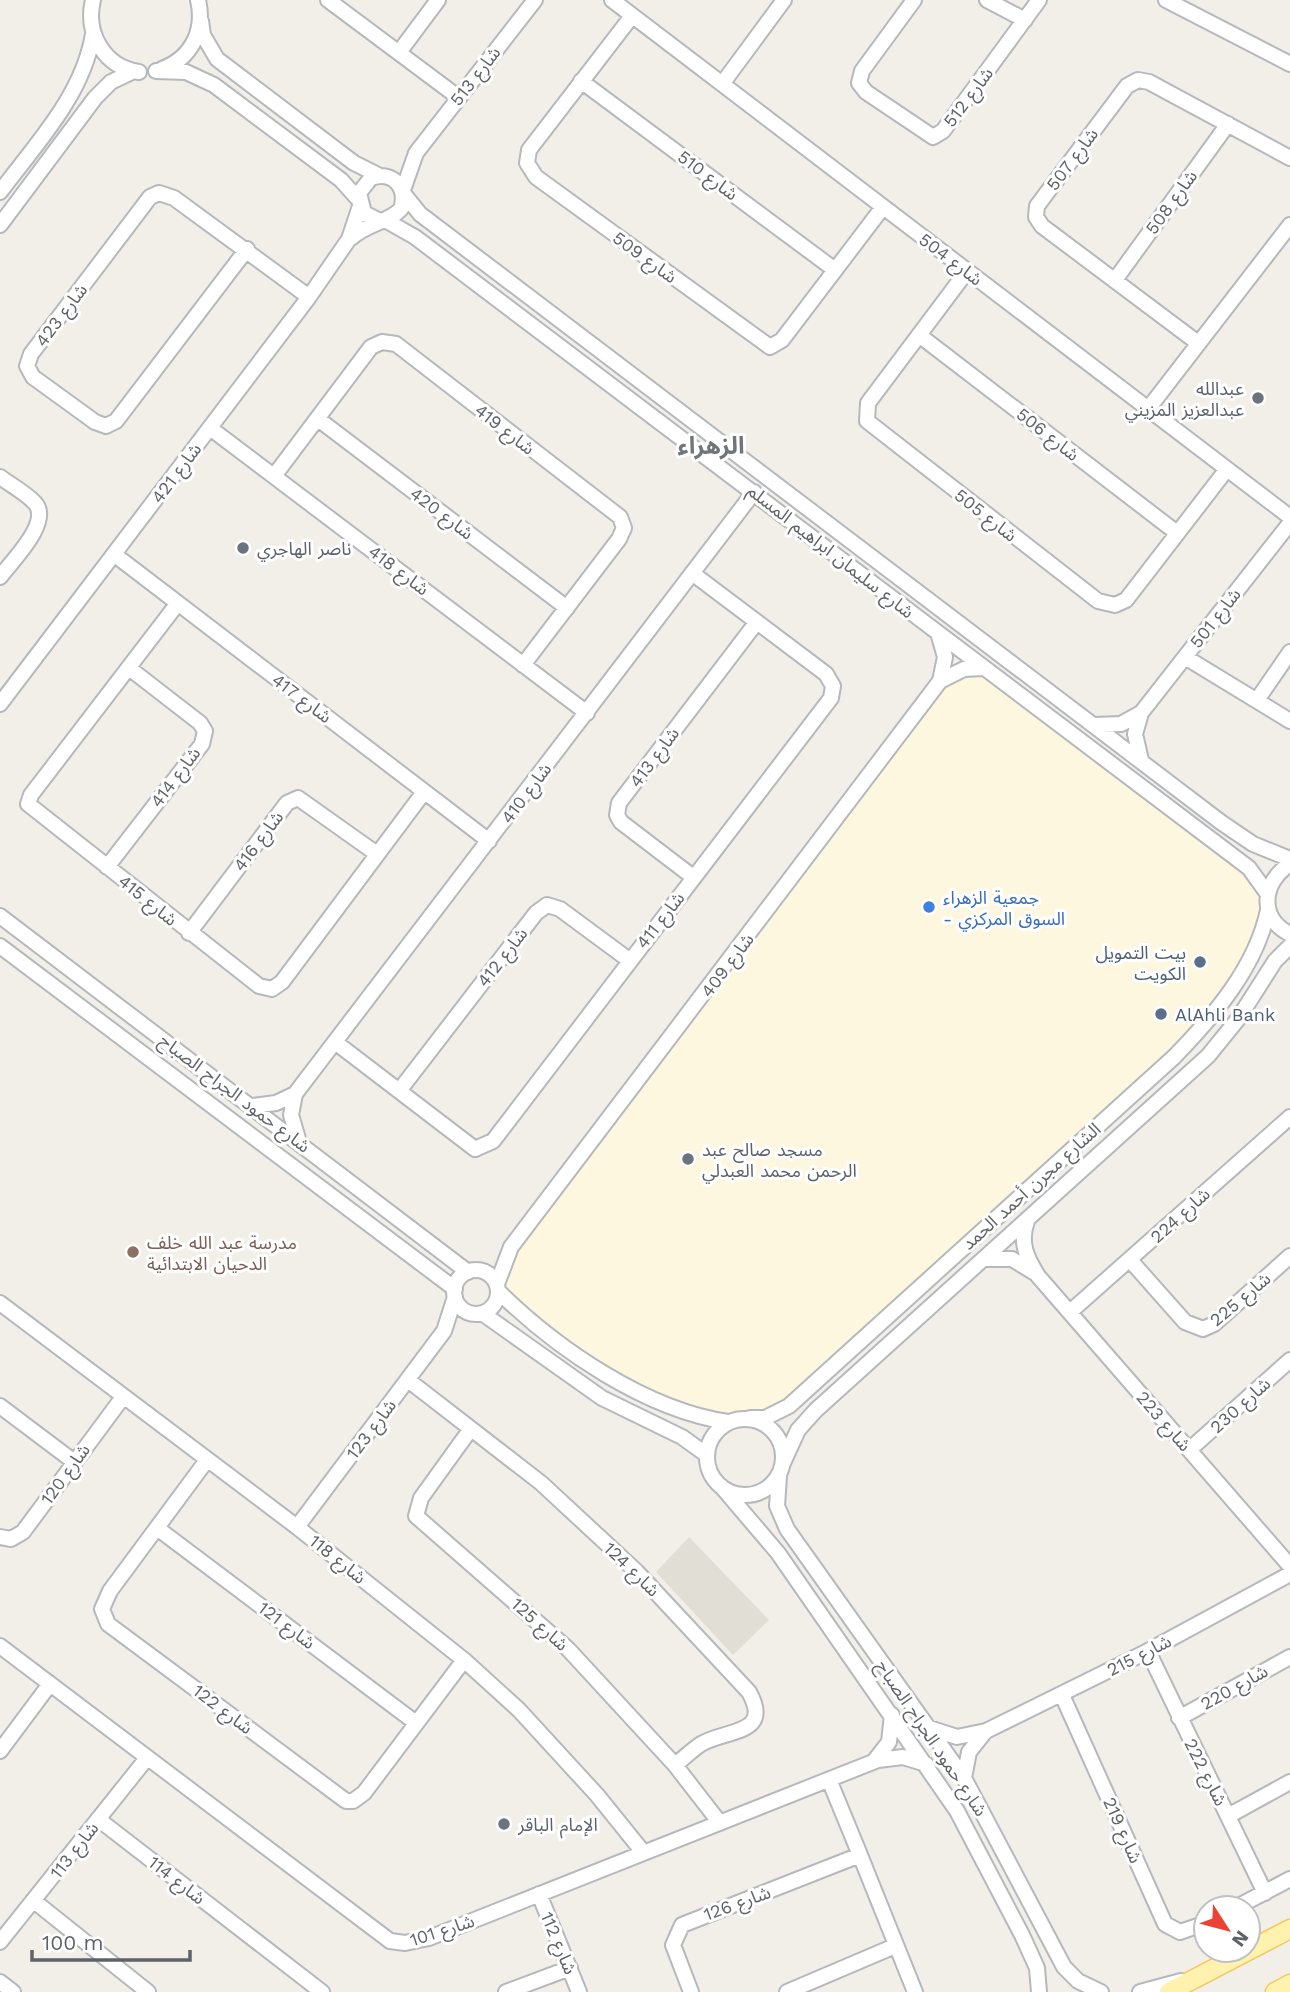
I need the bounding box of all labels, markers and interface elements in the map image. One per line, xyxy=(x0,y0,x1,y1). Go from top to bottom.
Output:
street label: شارع 513 xyxy=(445,42,508,112)
street label: شارع 512 xyxy=(939,63,1000,133)
street label: شارع 507 xyxy=(1042,124,1105,197)
street label: شارع 510 xyxy=(671,146,742,208)
street label: شارع 508 xyxy=(1141,166,1204,240)
street label: شارع 509 xyxy=(607,227,681,290)
street label: شارع 504 xyxy=(913,228,987,293)
street label: شارع 423 xyxy=(31,279,95,353)
place label: عبدالله عبدالعزيز المزيني xyxy=(1125,378,1244,423)
marker: عبدالله عبدالعزيز المزيني xyxy=(1250,390,1266,406)
street label: شارع 419 xyxy=(468,399,539,462)
street label: شارع 506 xyxy=(1010,403,1084,468)
district label: الزهراء xyxy=(678,432,744,460)
street label: شارع 421 xyxy=(147,439,209,510)
street label: شارع سليمان ابراهيم المسلم xyxy=(741,480,918,626)
street label: شارع 420 xyxy=(404,482,478,547)
street label: شارع 505 xyxy=(948,484,1021,549)
place label: ناصر الهاجري xyxy=(257,538,351,562)
marker: ناصر الهاجري xyxy=(235,540,251,556)
street label: شارع 418 xyxy=(362,541,433,603)
street label: شارع 501 xyxy=(1185,584,1248,654)
street label: شارع 417 xyxy=(266,669,336,730)
street label: شارع 413 xyxy=(625,723,686,793)
street label: شارع 414 xyxy=(146,743,208,814)
street label: شارع 410 xyxy=(496,759,559,830)
street label: شارع 416 xyxy=(229,807,291,878)
street label: شارع 415 xyxy=(112,870,182,933)
place label: جمعية الزهراء - السوق المركزي xyxy=(943,887,1065,932)
street label: شارع 411 xyxy=(631,888,692,955)
marker: جمعية الزهراء - السوق المركزي xyxy=(921,899,937,915)
street label: شارع 412 xyxy=(472,923,535,993)
street label: شارع 409 xyxy=(696,929,761,1003)
place label: بيت التمويل الكويت xyxy=(1096,942,1186,985)
marker: بيت التمويل الكويت xyxy=(1192,954,1208,970)
place label: AlAhli Bank xyxy=(1175,1004,1275,1025)
marker: AlAhli Bank xyxy=(1153,1006,1169,1022)
street label: شارع حمود الجراح الصباح xyxy=(153,1029,315,1160)
street label: الشارع مجرن أحمد الحمد xyxy=(957,1118,1107,1257)
place label: مسجد صالح عبد الرحمن محمد العبدلي xyxy=(702,1139,857,1184)
marker: مسجد صالح عبد الرحمن محمد العبدلي xyxy=(680,1151,696,1167)
street label: شارع 224 xyxy=(1146,1183,1217,1250)
place label: مدرسة عبد الله خلف الدحيان الابتدائية xyxy=(147,1232,297,1275)
marker: مدرسة عبد الله خلف الدحيان الابتدائية xyxy=(125,1244,141,1260)
street label: شارع 225 xyxy=(1205,1268,1277,1333)
street label: شارع 230 xyxy=(1206,1373,1277,1440)
street label: شارع 223 xyxy=(1129,1387,1196,1458)
street label: شارع 123 xyxy=(342,1395,403,1465)
street label: شارع 120 xyxy=(36,1440,97,1511)
street label: شارع 118 xyxy=(303,1530,370,1591)
street label: شارع 124 xyxy=(597,1537,664,1603)
street label: شارع 125 xyxy=(505,1593,573,1658)
street label: شارع 121 xyxy=(252,1597,320,1656)
street label: شارع 215 xyxy=(1103,1630,1176,1684)
street label: شارع حمود الجراح الصباح xyxy=(869,1656,992,1822)
street label: شارع 220 xyxy=(1197,1660,1273,1717)
street label: شارع 122 xyxy=(187,1680,257,1741)
street label: شارع 222 xyxy=(1177,1735,1232,1811)
street label: شارع 219 xyxy=(1096,1794,1147,1868)
place label: الإمام الباقر xyxy=(517,1814,598,1839)
marker: الإمام الباقر xyxy=(496,1816,512,1832)
street label: شارع 113 xyxy=(45,1818,106,1885)
street label: شارع 114 xyxy=(142,1851,210,1912)
street label: شارع 126 xyxy=(701,1881,775,1929)
north arrow xyxy=(1192,1894,1262,1964)
street label: شارع 112 xyxy=(533,1909,582,1979)
street label: شارع 101 xyxy=(407,1910,478,1954)
scale bar xyxy=(32,1918,189,1962)
text: N xyxy=(1227,1926,1254,1951)
text: 100 m xyxy=(42,1930,104,1955)

